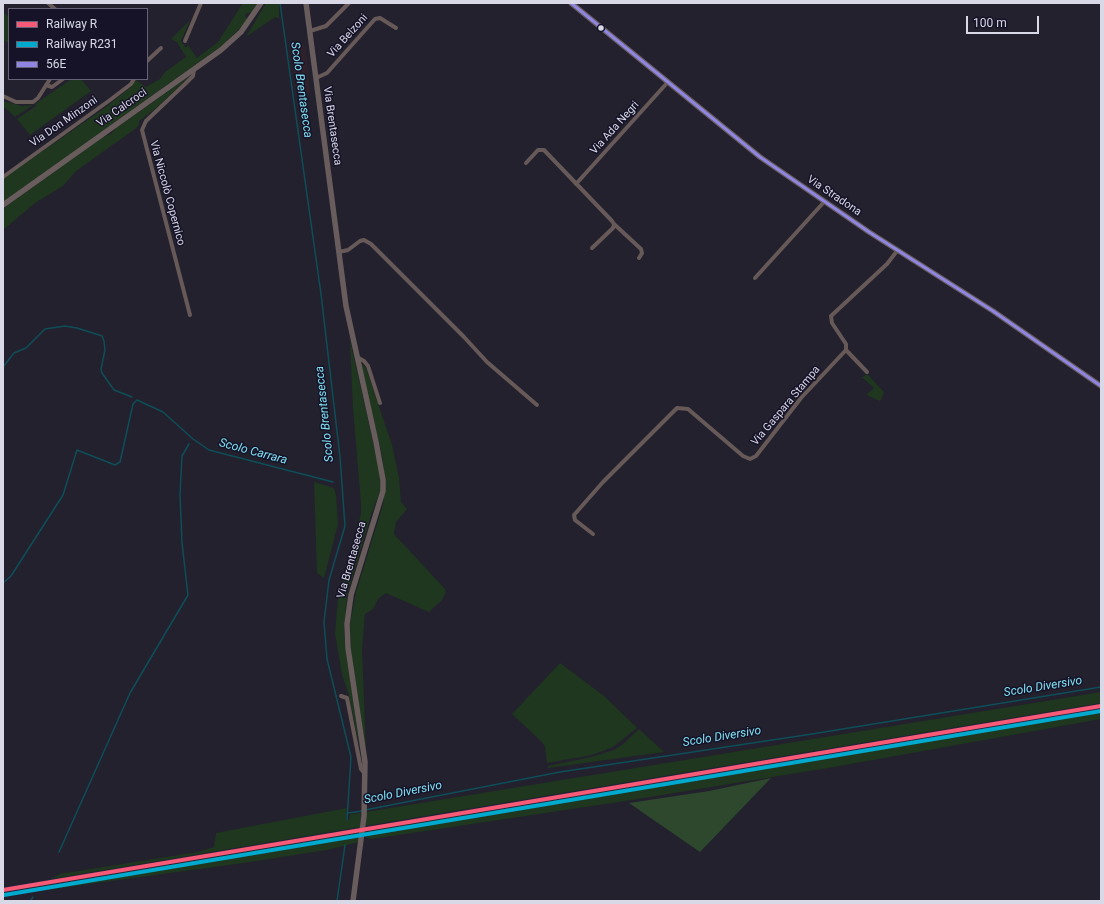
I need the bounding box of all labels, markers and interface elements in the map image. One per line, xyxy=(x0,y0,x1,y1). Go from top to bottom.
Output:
legend xyxy=(8,8,148,80)
scale bar xyxy=(968,8,1041,34)
street label: Via Belzoni xyxy=(325,11,371,61)
text: 100 m xyxy=(973,16,1007,30)
text: Railway R xyxy=(46,17,97,31)
unlabelled marker xyxy=(596,23,606,33)
text: Railway R231 xyxy=(46,37,118,51)
water label: Scolo Brentasecca xyxy=(287,41,315,139)
text: 56E xyxy=(46,57,66,71)
street label: Via Calcroci xyxy=(94,86,150,130)
street label: Via Brentasecca xyxy=(320,86,344,166)
street label: Via Don Minzoni xyxy=(28,94,100,150)
street label: Via Ada Negri xyxy=(588,99,642,157)
street label: Via Niccolò Copernico xyxy=(147,139,187,247)
street label: Via Stradona xyxy=(804,173,864,219)
street label: Via Gaspara Stampa xyxy=(749,364,823,448)
water label: Scolo Brentasecca xyxy=(313,365,337,463)
water label: Scolo Carrara xyxy=(217,436,289,468)
street label: Via Brentasecca xyxy=(335,520,369,600)
water label: Scolo Diversivo xyxy=(1003,674,1083,700)
water label: Scolo Diversivo xyxy=(682,724,762,750)
water label: Scolo Diversivo xyxy=(363,778,443,808)

